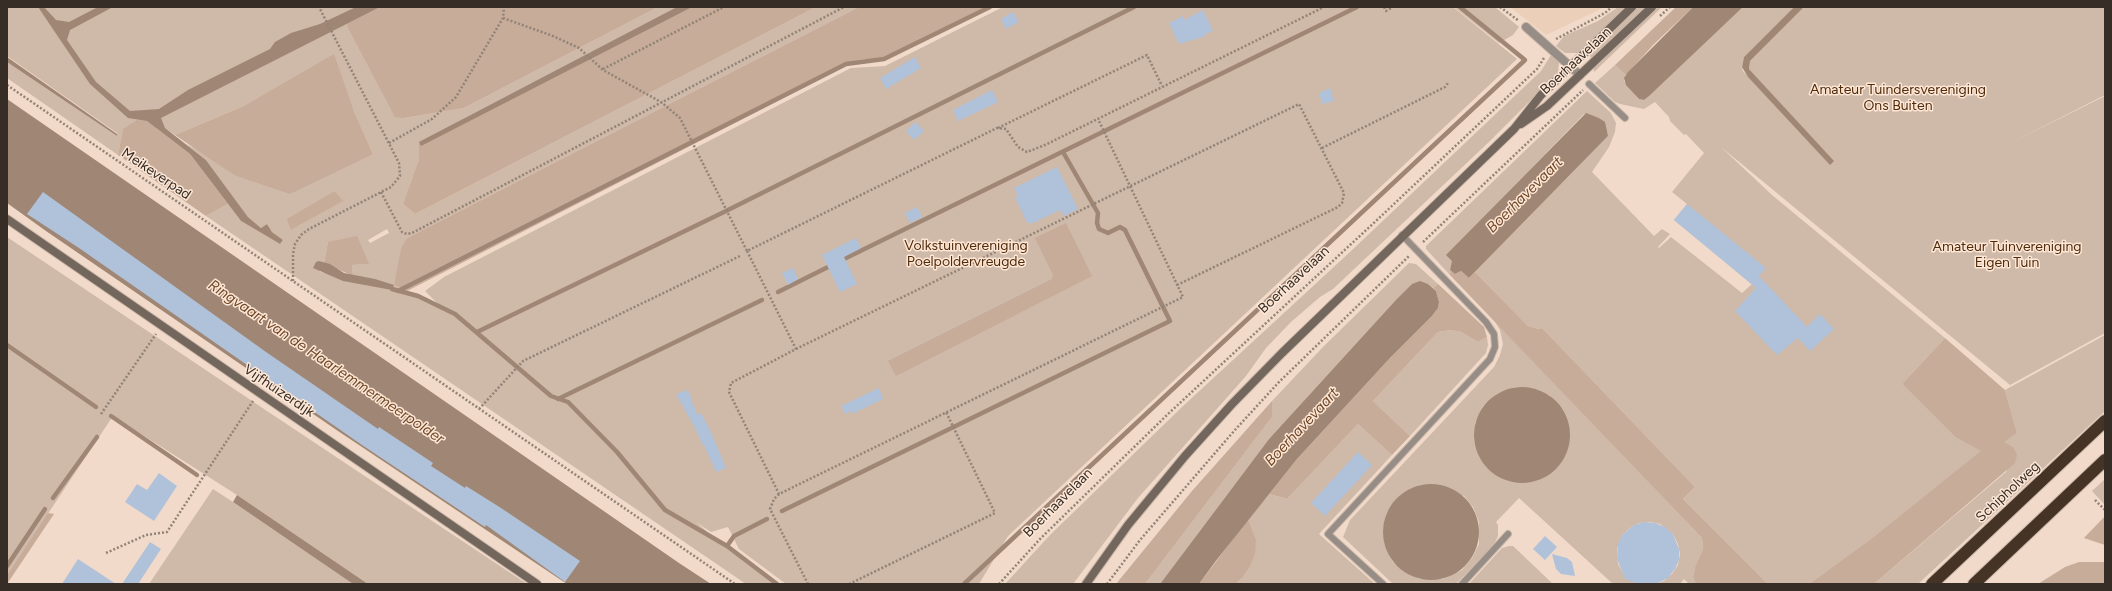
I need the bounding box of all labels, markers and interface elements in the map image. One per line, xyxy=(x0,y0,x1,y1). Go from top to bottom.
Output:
street label: Boerhaavelaan xyxy=(1537,24,1615,98)
park label: Amateur Tuindersvereniging Ons Buiten xyxy=(1810,82,1986,114)
street label: Meikeverpad xyxy=(118,145,194,203)
water label: Boerhavevaart xyxy=(1483,153,1567,237)
park label: Volkstuinvereniging Poelpoldervreugde xyxy=(904,238,1028,270)
park label: Amateur Tuinvereniging Eigen Tuin xyxy=(1933,239,2081,272)
street label: Boerhaavelaan xyxy=(1255,243,1333,317)
water label: Ringvaart van de Haarlemmermeerpolder xyxy=(205,276,447,448)
street label: Vijfhuizerdijk xyxy=(240,361,318,421)
water label: Boerhavevaart xyxy=(1261,384,1343,470)
street label: Schipholweg xyxy=(1973,458,2043,526)
street label: Boerhaavelaan xyxy=(1020,465,1096,541)

